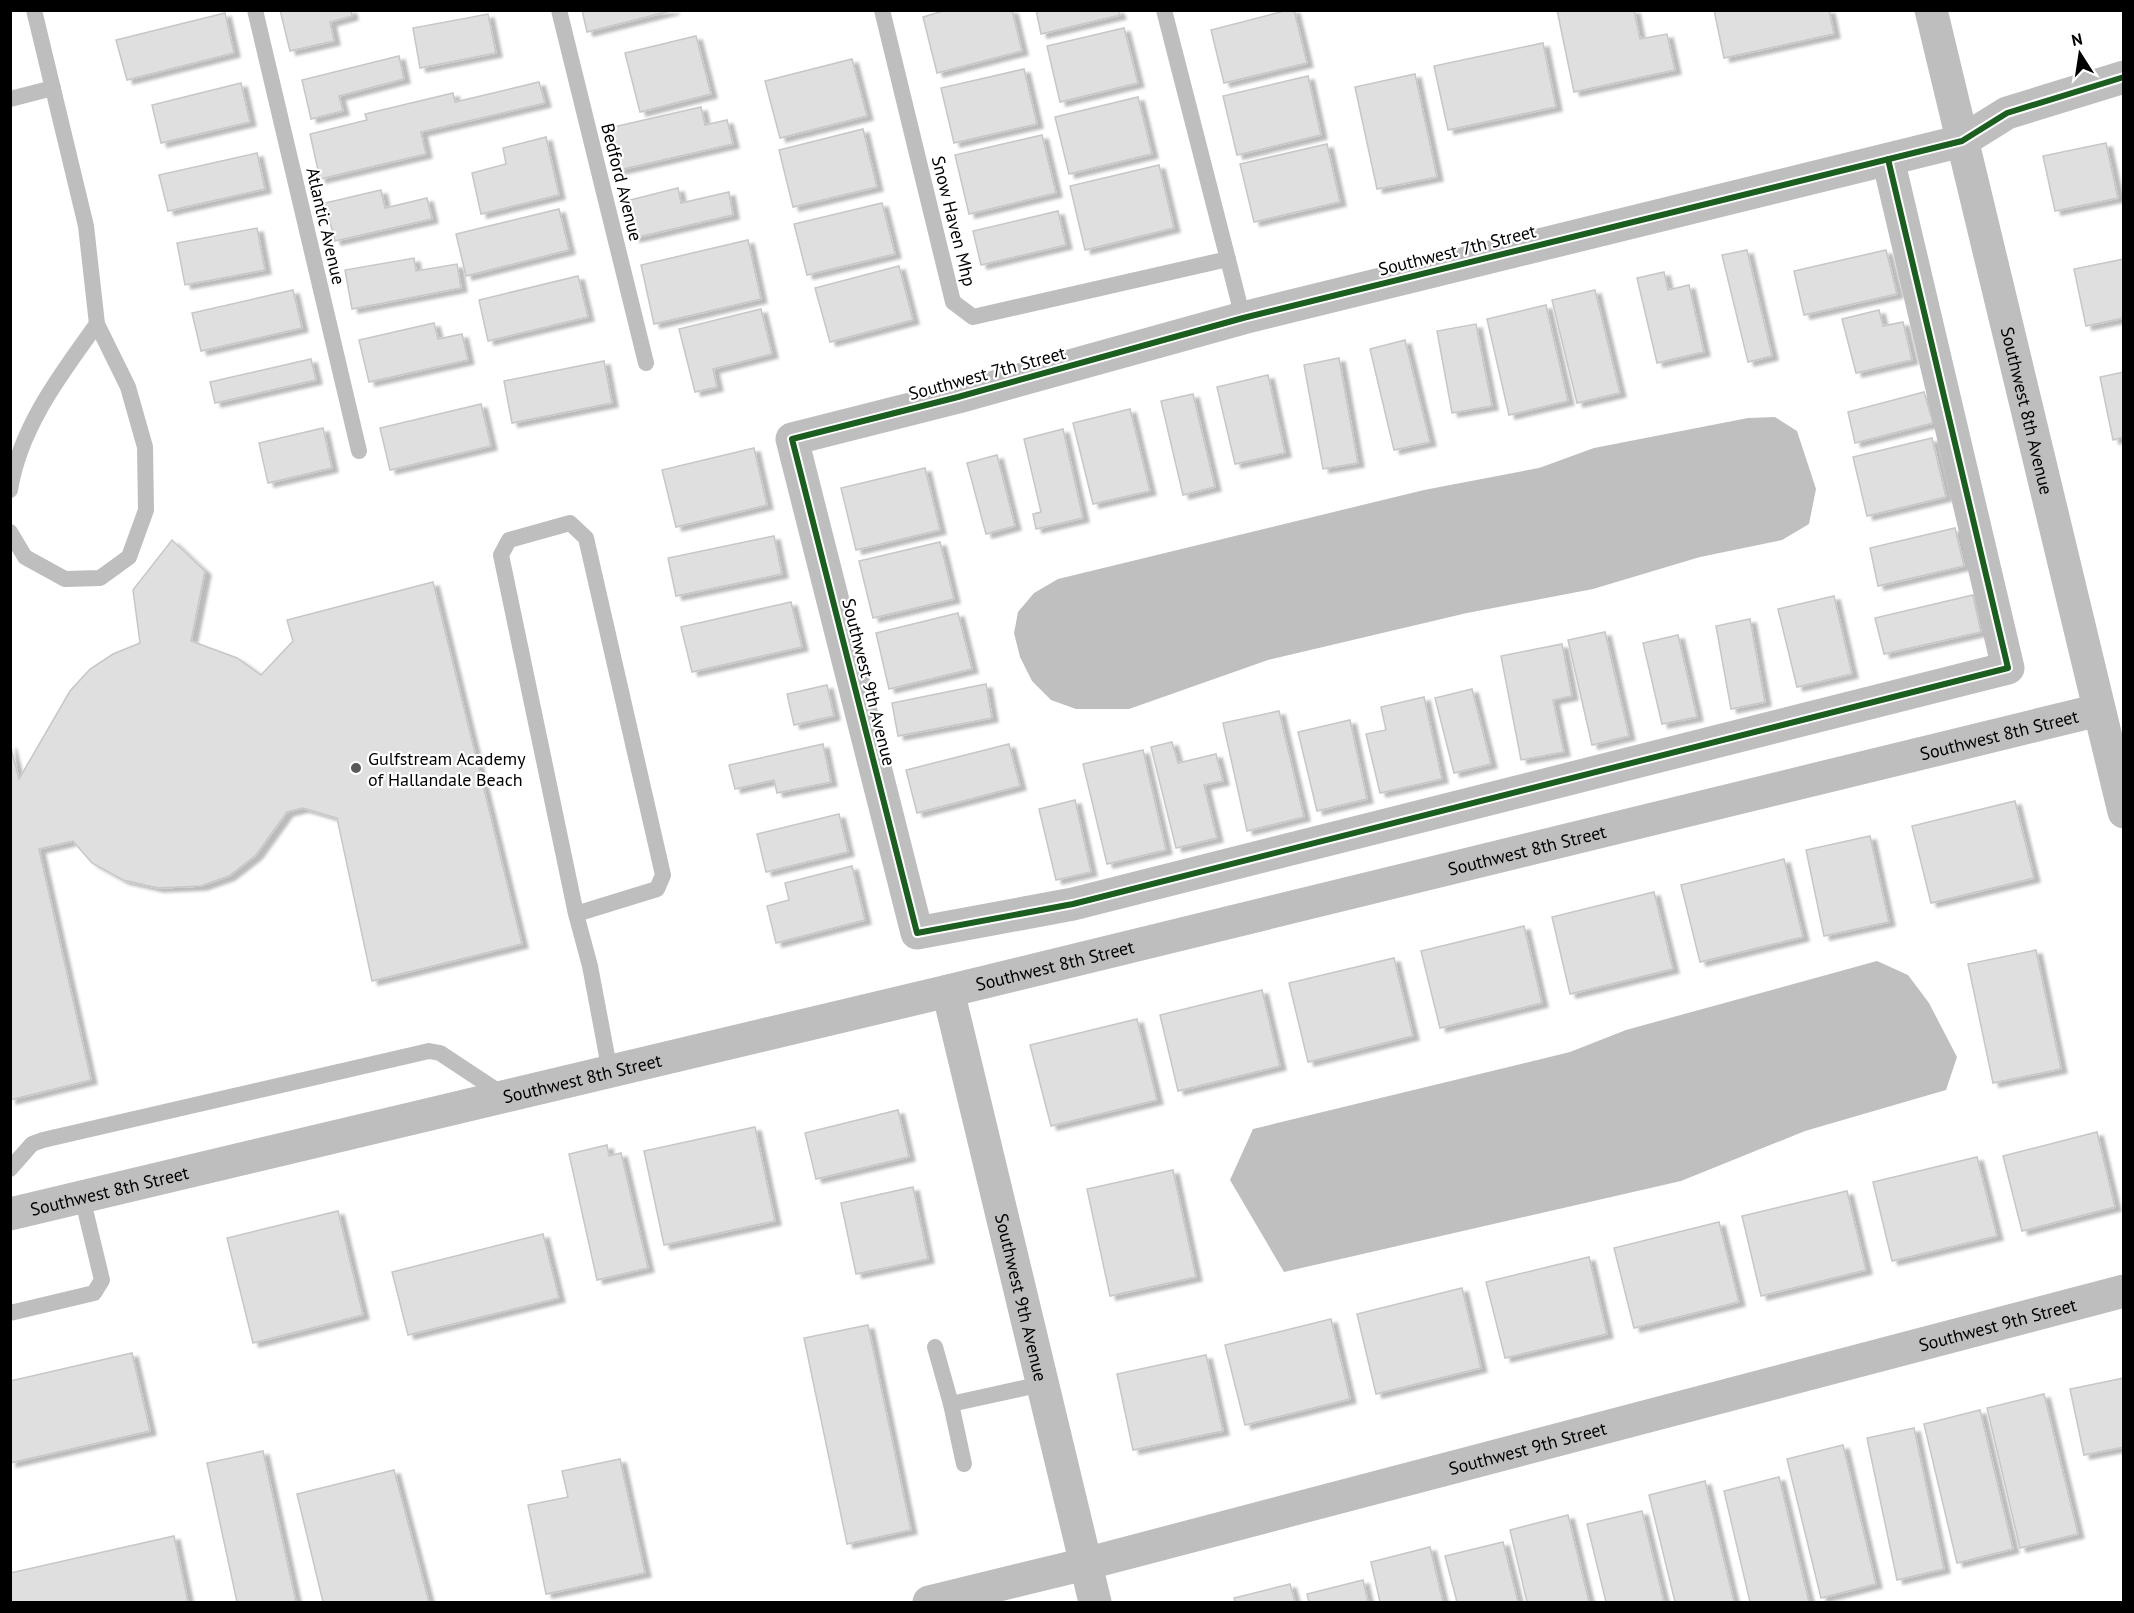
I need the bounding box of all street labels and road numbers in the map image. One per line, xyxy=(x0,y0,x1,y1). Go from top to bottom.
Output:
street label: Bedford Avenue xyxy=(596,121,648,243)
street label: Snow Haven Mhp xyxy=(927,153,981,289)
street label: Atlantic Avenue xyxy=(301,165,351,287)
street label: Southwest 7th Street xyxy=(1376,219,1538,281)
street label: Southwest 8th Avenue xyxy=(1996,324,2059,497)
street label: Southwest 7th Street xyxy=(906,341,1068,405)
street label: Southwest 9th Avenue xyxy=(837,596,901,768)
street label: Southwest 8th Street xyxy=(1917,704,2081,765)
street label: Southwest 8th Street xyxy=(1445,819,1608,880)
street label: Southwest 8th Street xyxy=(973,935,1136,995)
street label: Southwest 8th Street xyxy=(500,1048,664,1108)
street label: Southwest 8th Street xyxy=(28,1160,191,1220)
street label: Southwest 9th Avenue xyxy=(990,1211,1053,1384)
street label: Southwest 9th Street xyxy=(1916,1293,2079,1356)
street label: Southwest 9th Street xyxy=(1446,1416,1609,1479)

